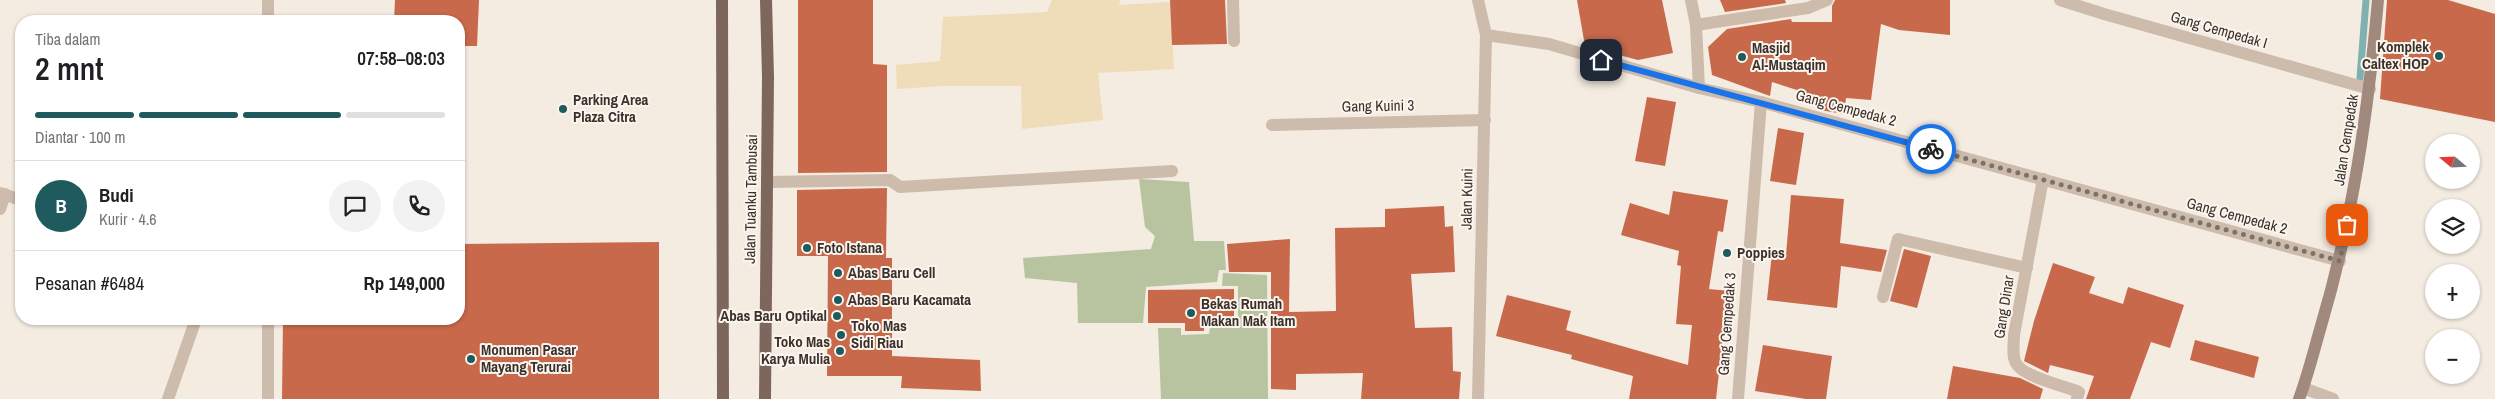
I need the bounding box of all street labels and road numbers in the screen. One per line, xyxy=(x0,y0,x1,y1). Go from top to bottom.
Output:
street label: Gang Cempedak I xyxy=(2168,6,2270,53)
street label: Gang Cempedak 2 xyxy=(1794,84,1899,131)
street label: Jalan Cempedak xyxy=(2328,92,2363,187)
street label: Gang Kuini 3 xyxy=(1342,94,1415,117)
street label: Jalan Tuanku Tambusai xyxy=(739,134,762,264)
street label: Jalan Kuini xyxy=(1455,168,1478,230)
street label: Gang Cempedak 2 xyxy=(2185,192,2290,239)
street label: Gang Cempedak 3 xyxy=(1712,272,1741,376)
street label: Gang Dinar xyxy=(1988,274,2019,340)

